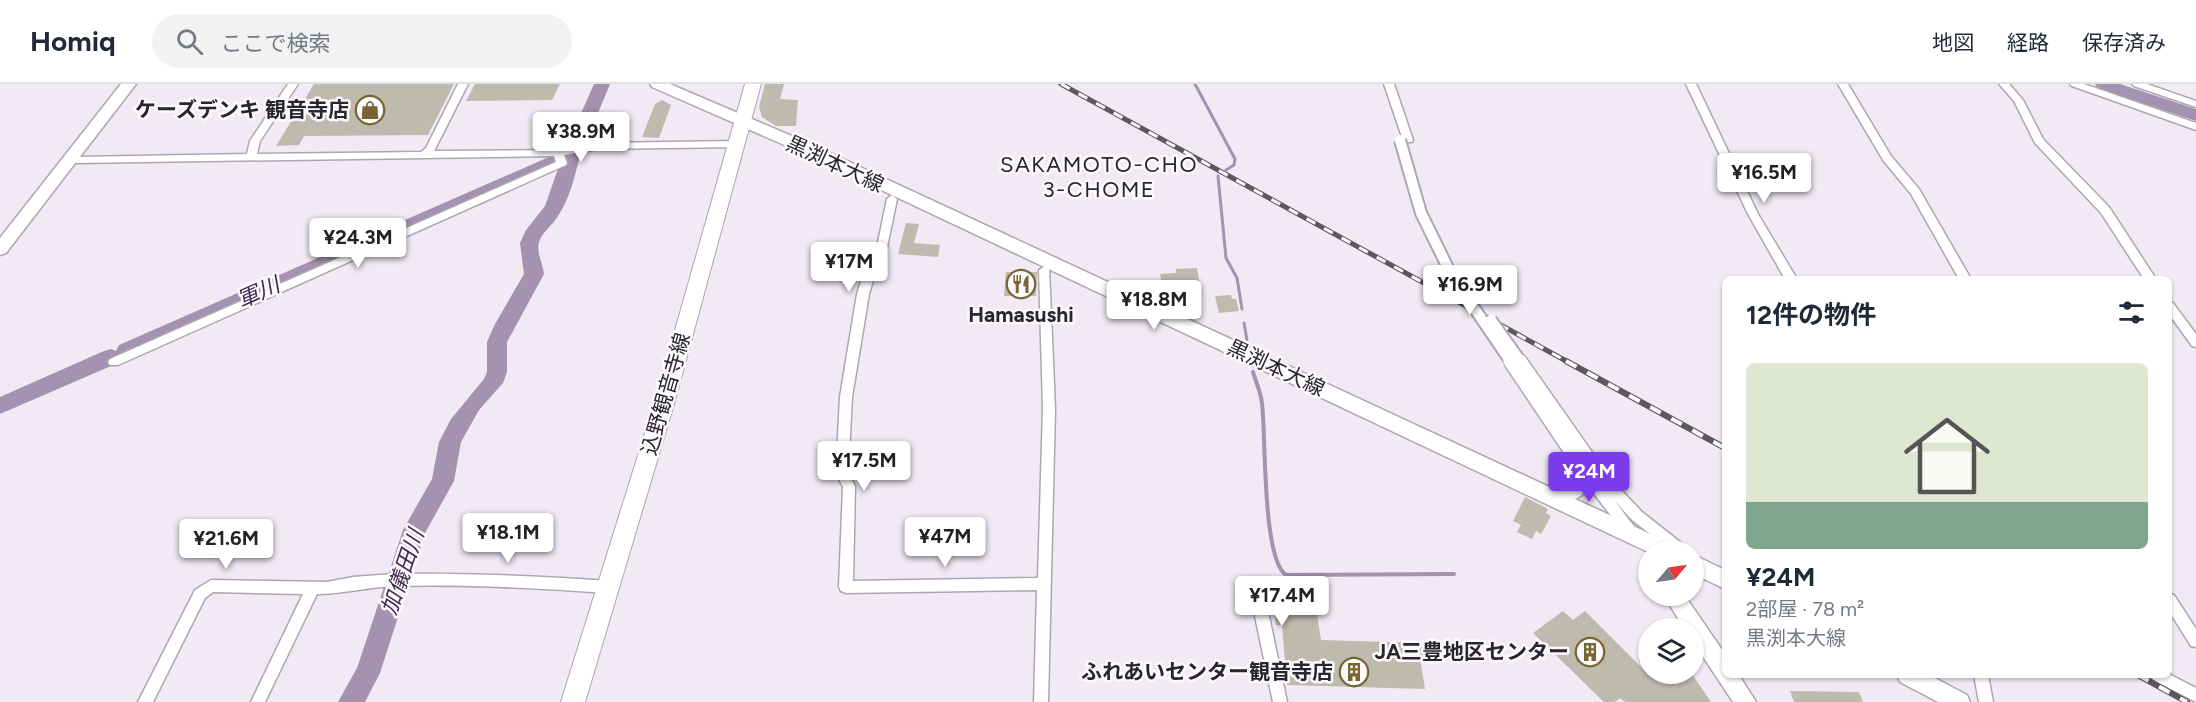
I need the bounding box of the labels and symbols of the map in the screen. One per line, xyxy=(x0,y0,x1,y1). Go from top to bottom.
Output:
shop icon: ケーズデンキ 観音寺店 xyxy=(354,94,386,126)
place label: ケーズデンキ 観音寺店 xyxy=(135,97,349,122)
pin: ¥38.9M xyxy=(532,112,630,163)
street label: 黒渕本大線 xyxy=(782,130,888,197)
district label: SAKAMOTO-CHO 3-CHOME xyxy=(1000,151,1198,203)
pin: ¥16.5M xyxy=(1715,153,1813,204)
pin: ¥24.3M xyxy=(309,218,407,269)
pin: ¥17M xyxy=(813,242,885,293)
pin: ¥16.9M xyxy=(1421,265,1519,316)
restaurant icon: Hamasushi xyxy=(1005,268,1037,300)
water label: 軍川 xyxy=(233,270,286,314)
pin: ¥18.8M xyxy=(1105,280,1203,331)
place label: Hamasushi xyxy=(968,302,1074,327)
street label: 込野観音寺線 xyxy=(636,330,695,458)
street label: 黒渕本大線 xyxy=(1223,334,1329,401)
pin: ¥17.5M xyxy=(815,441,913,492)
pin: ¥24M xyxy=(1553,452,1625,503)
pin: ¥18.1M xyxy=(459,513,557,564)
pin: ¥47M xyxy=(909,517,981,568)
pin: ¥21.6M xyxy=(177,519,275,570)
water label: 加儀田川 xyxy=(375,524,430,618)
north arrow xyxy=(1638,540,1704,606)
pin: ¥17.4M xyxy=(1233,576,1331,627)
building icon: JA三豊地区センター xyxy=(1574,636,1606,668)
place label: JA三豊地区センター xyxy=(1374,639,1569,664)
building icon: ふれあいセンター観音寺店 xyxy=(1338,656,1370,688)
place label: ふれあいセンター観音寺店 xyxy=(1081,659,1333,684)

